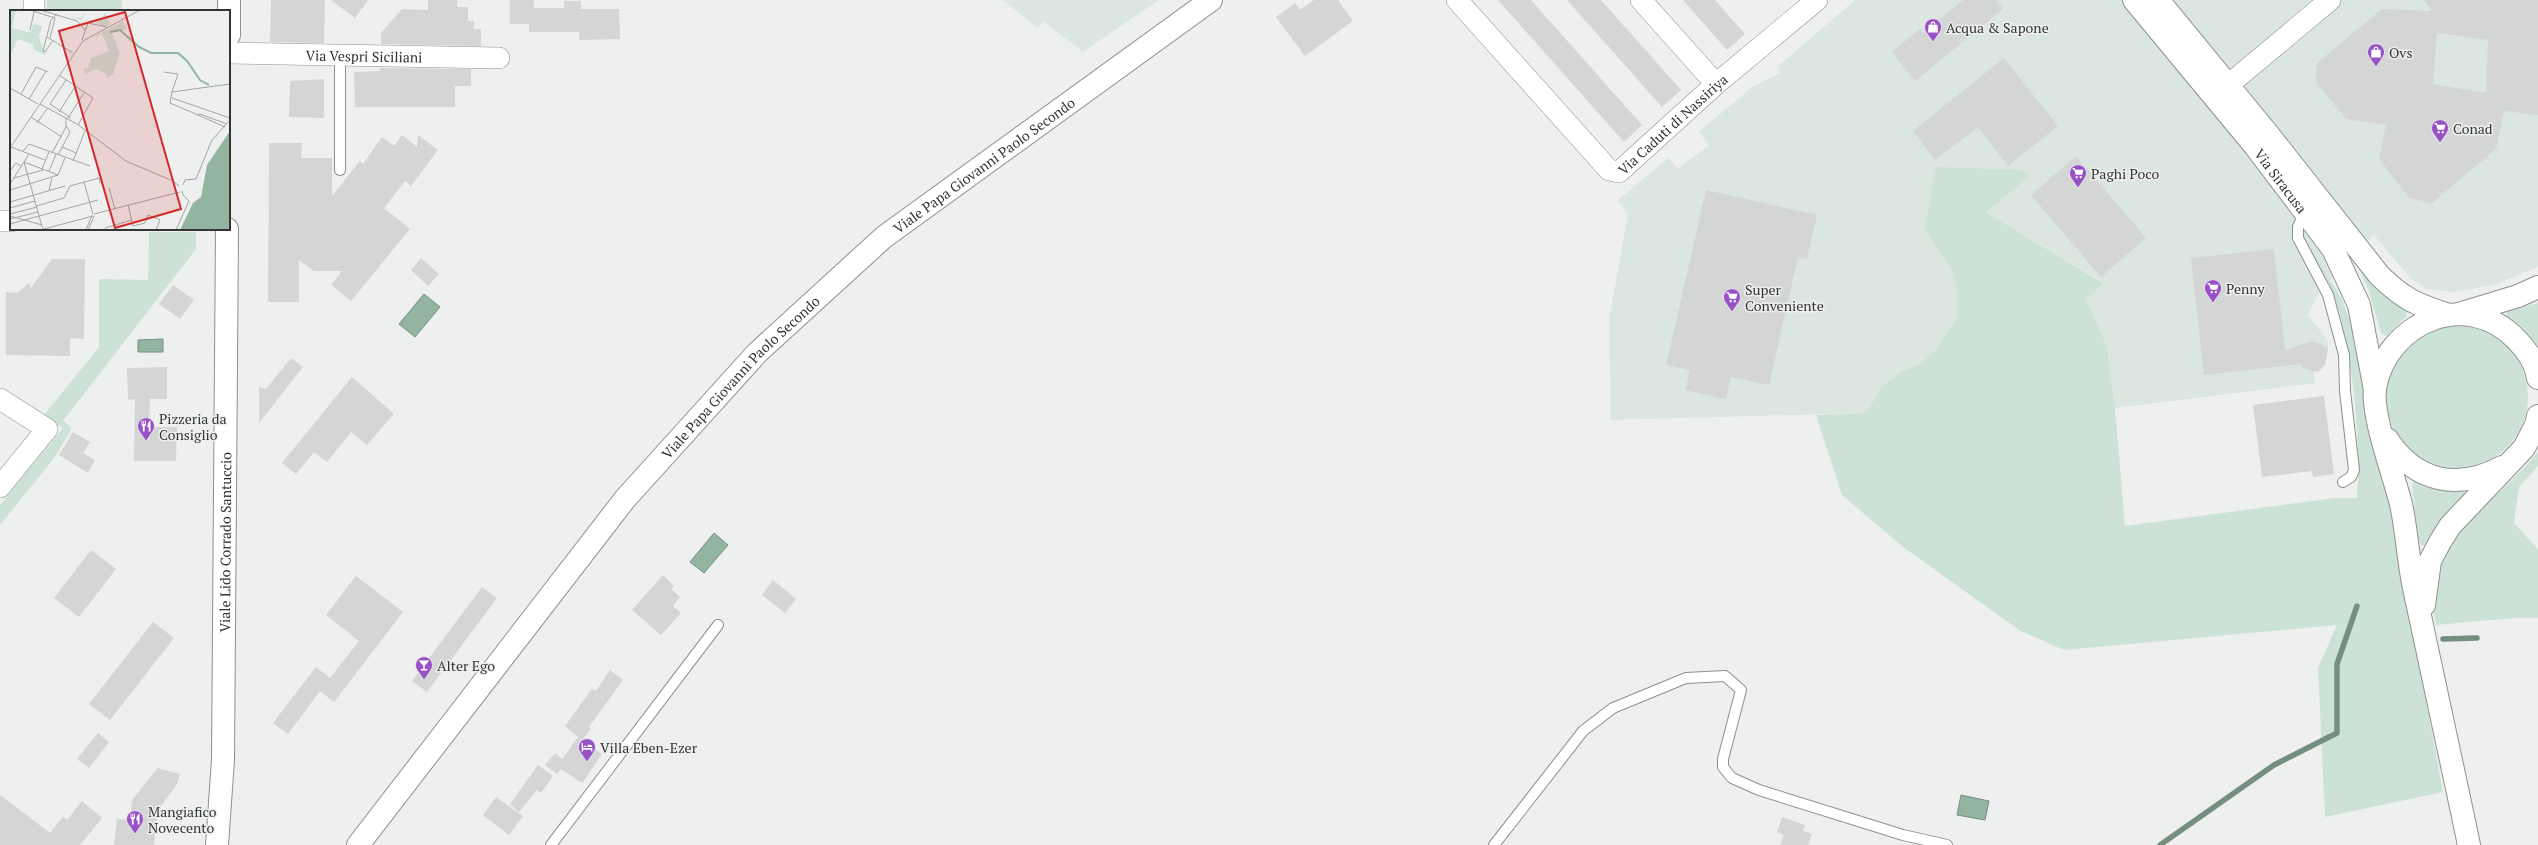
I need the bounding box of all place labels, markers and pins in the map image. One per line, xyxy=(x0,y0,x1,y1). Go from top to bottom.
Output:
shop icon: Acqua & Sapone xyxy=(1923,17,1943,42)
place label: Acqua & Sapone xyxy=(1946,18,2049,37)
shop icon: Ovs xyxy=(2366,42,2386,67)
place label: Ovs xyxy=(2389,43,2413,62)
supermarket icon: Conad xyxy=(2430,118,2450,143)
place label: Conad xyxy=(2453,119,2493,138)
supermarket icon: Paghi Poco xyxy=(2068,163,2088,188)
place label: Paghi Poco xyxy=(2091,164,2160,183)
supermarket icon: Penny xyxy=(2203,278,2223,303)
place label: Penny xyxy=(2226,279,2266,298)
place label: Super Conveniente xyxy=(1745,280,1824,315)
supermarket icon: Super Conveniente xyxy=(1722,287,1742,312)
place label: Pizzeria da Consiglio xyxy=(159,409,227,444)
restaurant icon: Pizzeria da Consiglio xyxy=(136,416,156,441)
bar icon: Alter Ego xyxy=(414,655,434,680)
place label: Alter Ego xyxy=(437,656,495,675)
hotel icon: Villa Eben-Ezer xyxy=(577,737,597,762)
place label: Villa Eben-Ezer xyxy=(600,738,698,757)
place label: Mangiafico Novecento xyxy=(148,802,217,837)
restaurant icon: Mangiafico Novecento xyxy=(125,809,145,834)

